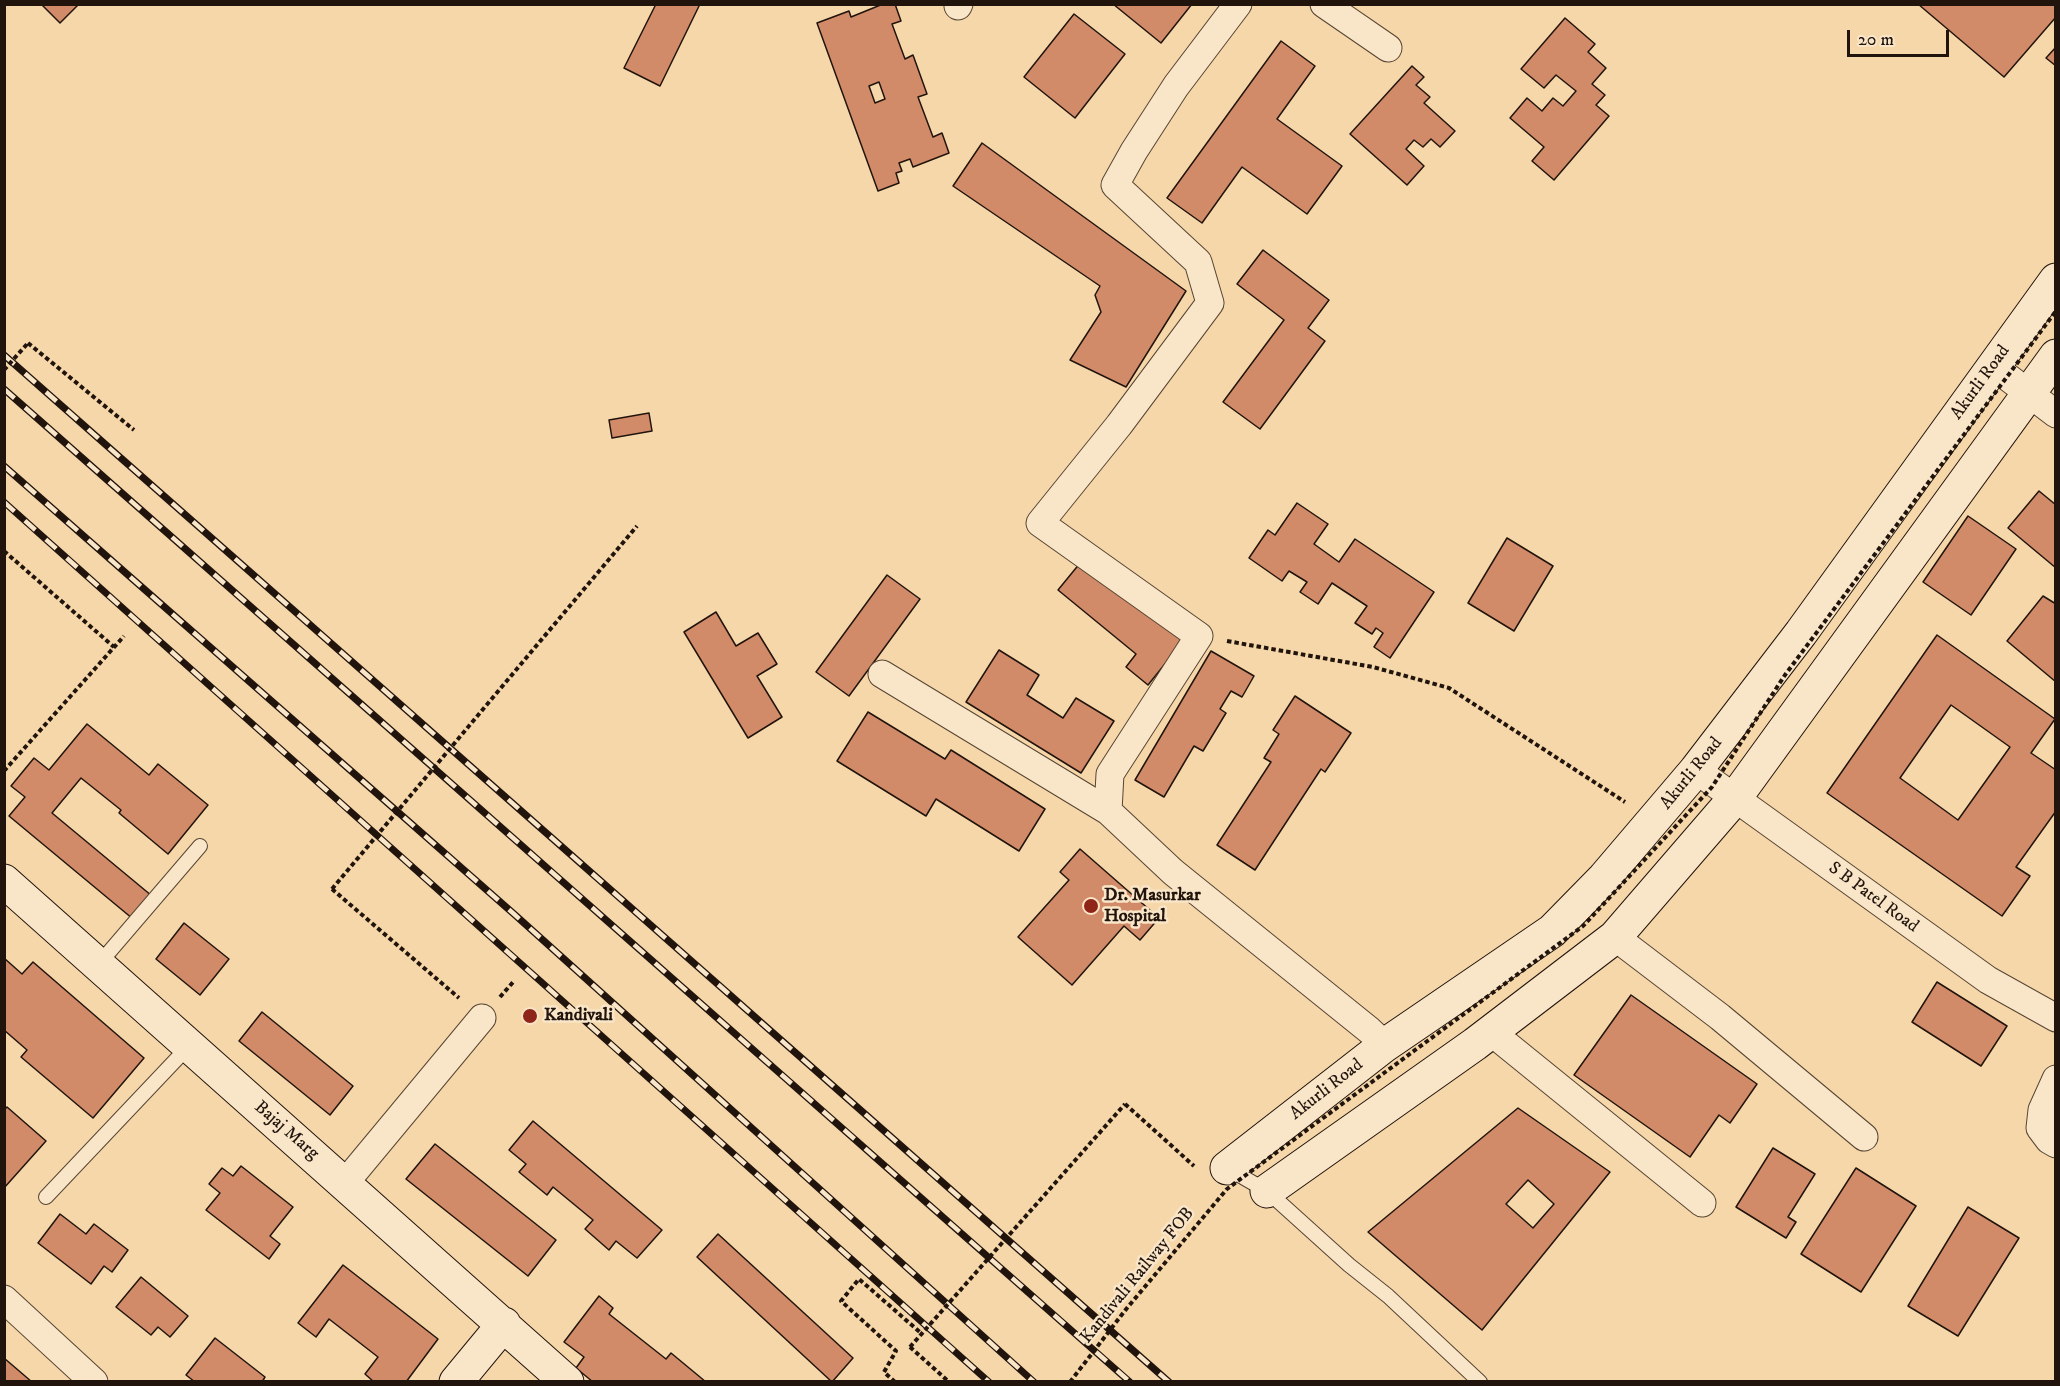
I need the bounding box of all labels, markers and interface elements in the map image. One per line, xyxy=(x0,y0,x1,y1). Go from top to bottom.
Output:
scale bar xyxy=(1850,18,1952,56)
text: 20 m xyxy=(1858,29,1894,51)
street label: Akurli Road xyxy=(1947,342,2015,424)
street label: Akurli Road xyxy=(1656,733,1728,815)
street label: S B Patel Road xyxy=(1824,858,1922,938)
place label: Dr. Masurkar Hospital xyxy=(1104,885,1201,928)
marker: Dr. Masurkar Hospital xyxy=(1082,897,1100,915)
place label: Kandivali xyxy=(544,1005,613,1027)
marker: Kandivali xyxy=(521,1007,539,1025)
street label: Akurli Road xyxy=(1286,1055,1368,1125)
street label: Bajaj Marg xyxy=(249,1097,323,1165)
street label: Kandivali Railway FOB xyxy=(1077,1204,1199,1348)

